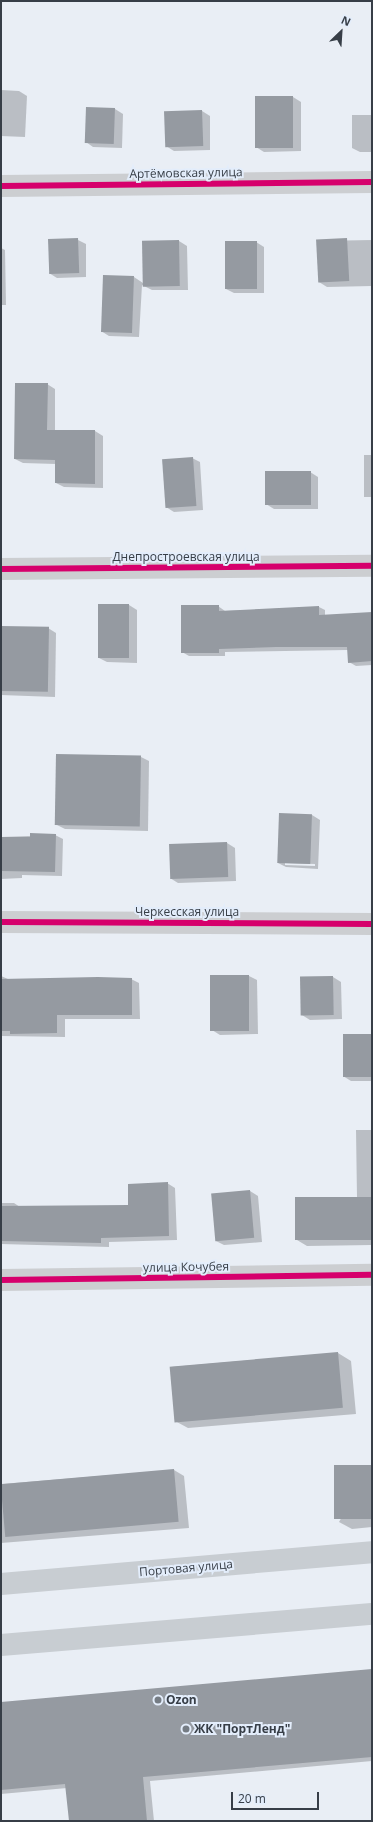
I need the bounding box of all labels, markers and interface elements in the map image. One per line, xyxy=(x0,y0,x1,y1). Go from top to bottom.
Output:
north arrow xyxy=(321,12,361,52)
text: N xyxy=(339,12,354,29)
street label: Артёмовская улица xyxy=(129,165,243,181)
street label: Днепростроевская улица xyxy=(112,550,260,564)
street label: Черкесская улица xyxy=(135,905,239,919)
street label: улица Кочубея xyxy=(143,1259,229,1275)
street label: Портовая улица xyxy=(138,1557,234,1579)
place label: Ozon xyxy=(166,1693,197,1707)
marker: Ozon xyxy=(153,1695,163,1705)
place label: ЖК "ПортЛенд" xyxy=(194,1722,290,1736)
marker: ЖК "ПортЛенд" xyxy=(181,1724,191,1734)
scale bar xyxy=(233,1784,321,1810)
text: 20 m xyxy=(238,1790,266,1807)

